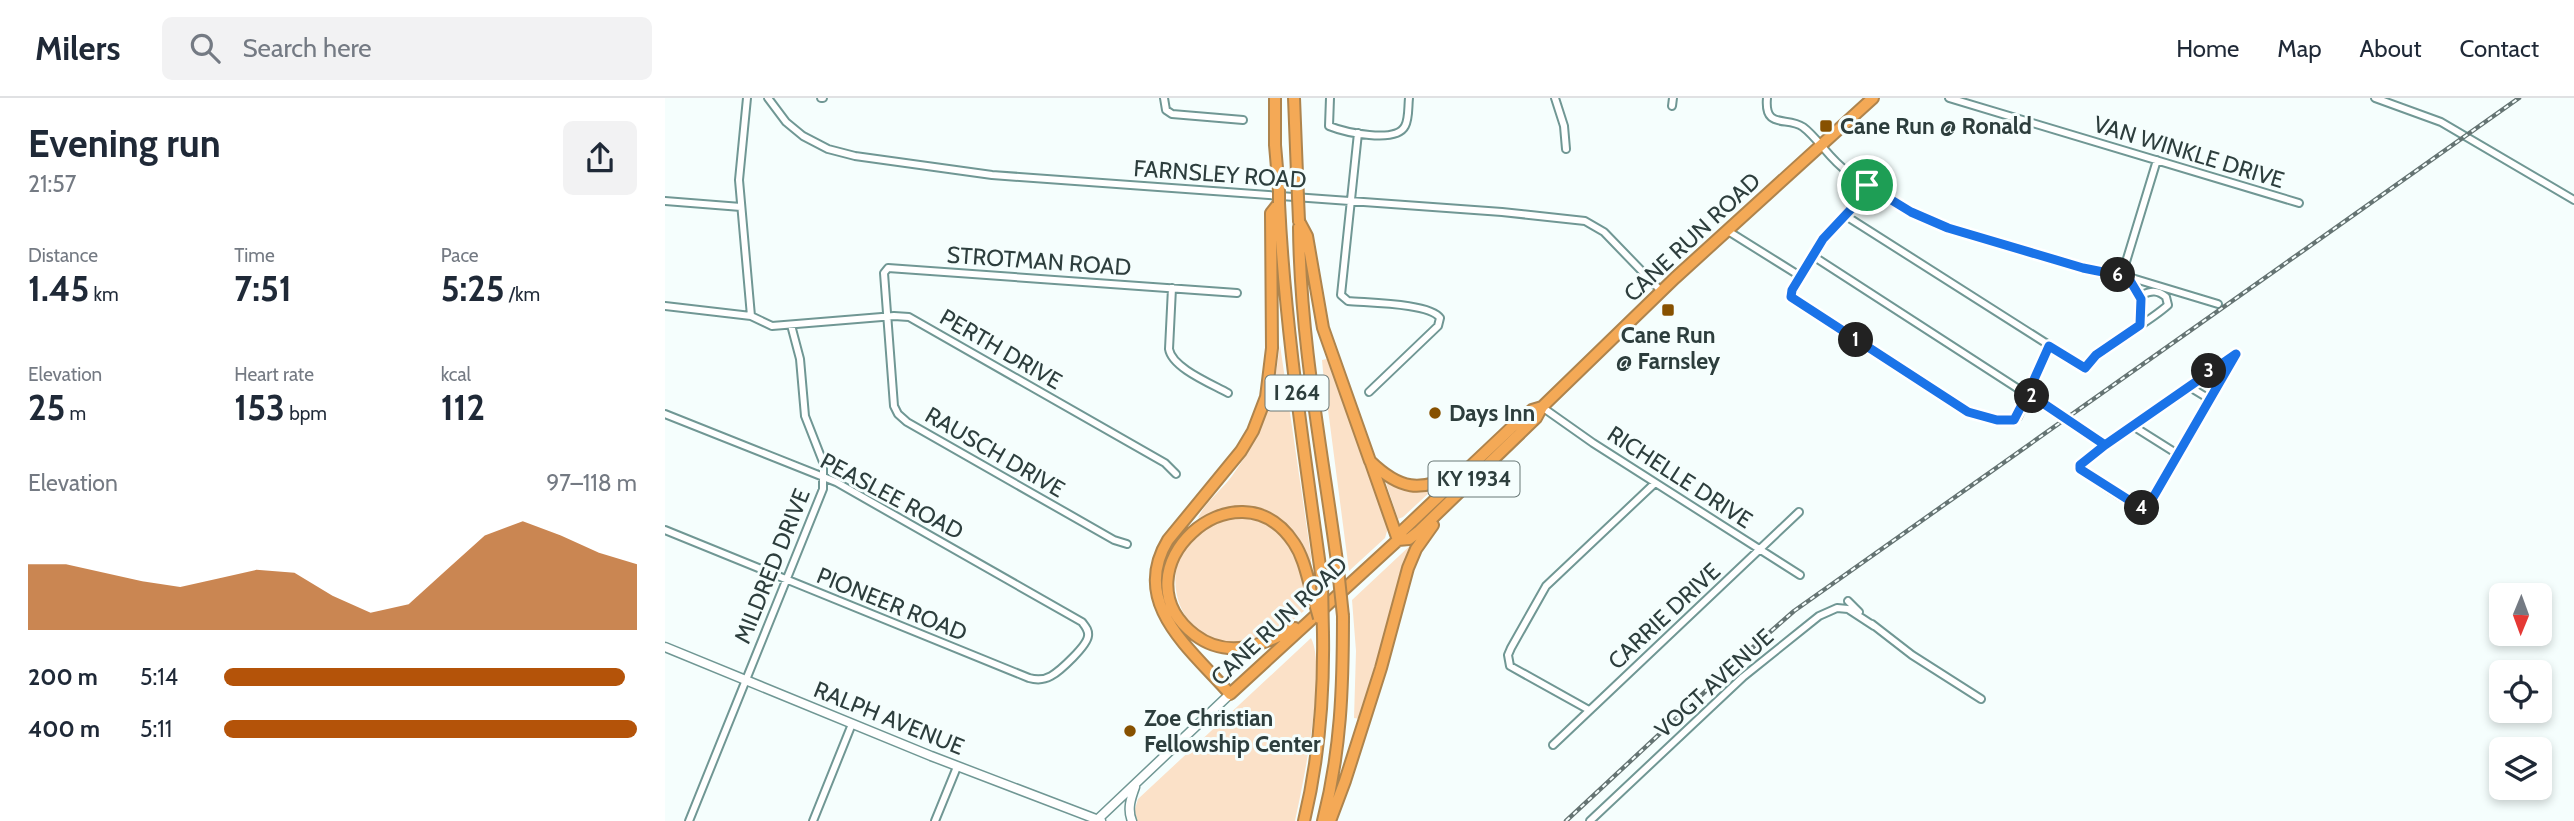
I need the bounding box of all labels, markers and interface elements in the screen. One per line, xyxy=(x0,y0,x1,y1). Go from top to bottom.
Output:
search box xyxy=(162,17,652,80)
text: Milers xyxy=(35,28,120,68)
icon: search xyxy=(186,29,224,67)
text: Search here xyxy=(242,32,372,64)
text: Home xyxy=(2176,34,2239,63)
text: Map xyxy=(2277,34,2322,63)
text: About xyxy=(2360,34,2422,63)
text: Contact xyxy=(2460,34,2539,63)
street label: VAN WINKLE DRIVE xyxy=(2090,110,2288,194)
place label: Cane Run @ Ronald xyxy=(1840,112,2032,140)
marker: Cane Run @ Ronald xyxy=(1818,118,1834,134)
text: Evening run xyxy=(28,120,221,167)
button: share xyxy=(563,121,637,195)
street label: FARNSLEY ROAD xyxy=(1133,154,1307,194)
pin xyxy=(1837,155,1897,215)
icon: arrive xyxy=(1848,166,1886,204)
street label: CANE RUN ROAD xyxy=(1618,167,1766,307)
text: 21:57 xyxy=(28,170,76,198)
street label: STROTMAN ROAD xyxy=(946,241,1132,281)
text: Distance xyxy=(28,244,98,267)
text: Time xyxy=(234,244,275,267)
text: Pace xyxy=(441,244,479,267)
pin: 6 xyxy=(2101,258,2135,292)
text: 6 xyxy=(2112,263,2123,286)
text: 1.45 xyxy=(28,267,89,310)
text: 7:51 xyxy=(234,267,292,310)
text: 5:25 xyxy=(441,267,505,310)
text: km xyxy=(89,283,119,306)
text: /km xyxy=(505,283,540,306)
marker: Cane Run @ Farnsley xyxy=(1660,302,1676,318)
street label: PERTH DRIVE xyxy=(935,303,1067,395)
place label: Cane Run @ Farnsley xyxy=(1616,321,1721,375)
pin: 1 xyxy=(1839,322,1873,358)
text: 1 xyxy=(1852,328,1859,351)
pin: 3 xyxy=(2191,354,2227,388)
text: 3 xyxy=(2203,359,2214,382)
text: Elevation xyxy=(28,363,102,386)
text: Heart rate xyxy=(234,363,314,386)
text: kcal xyxy=(441,363,471,386)
road number: I 264 xyxy=(1265,376,1329,410)
pin: 2 xyxy=(2015,378,2049,414)
text: 2 xyxy=(2026,384,2037,407)
text: 25 xyxy=(28,386,65,429)
text: 153 xyxy=(234,386,285,429)
text: 112 xyxy=(441,386,485,429)
place label: Days Inn xyxy=(1449,399,1535,427)
street label: RAUSCH DRIVE xyxy=(920,401,1070,503)
text: m xyxy=(65,402,86,425)
text: bpm xyxy=(285,402,327,425)
marker: Days Inn xyxy=(1427,405,1443,421)
street label: RICHELLE DRIVE xyxy=(1602,420,1758,534)
street label: PEASLEE ROAD xyxy=(816,447,968,545)
road number: KY 1934 xyxy=(1429,462,1519,496)
text: Elevation xyxy=(28,469,118,497)
text: 97–118 m xyxy=(546,469,637,497)
street label: MILDRED DRIVE xyxy=(728,485,816,647)
pin: 4 xyxy=(2125,490,2159,526)
text: 4 xyxy=(2136,496,2147,519)
street label: CANE RUN ROAD xyxy=(1205,551,1353,691)
street label: CARRIE DRIVE xyxy=(1602,557,1726,675)
street label: PIONEER ROAD xyxy=(813,561,971,647)
north arrow xyxy=(2489,583,2551,646)
map controls xyxy=(2489,583,2552,800)
street label: VOGT AVENUE xyxy=(1649,623,1779,743)
button: locate xyxy=(2489,660,2552,723)
text: 200 m xyxy=(28,663,98,691)
text: 5:14 xyxy=(140,663,178,691)
street label: RALPH AVENUE xyxy=(810,675,968,761)
place label: Zoe Christian Fellowship Center xyxy=(1144,704,1321,758)
text: 400 m xyxy=(28,715,100,743)
text: 5:11 xyxy=(140,715,172,743)
marker: Zoe Christian Fellowship Center xyxy=(1122,723,1138,739)
button: layers xyxy=(2489,737,2552,800)

